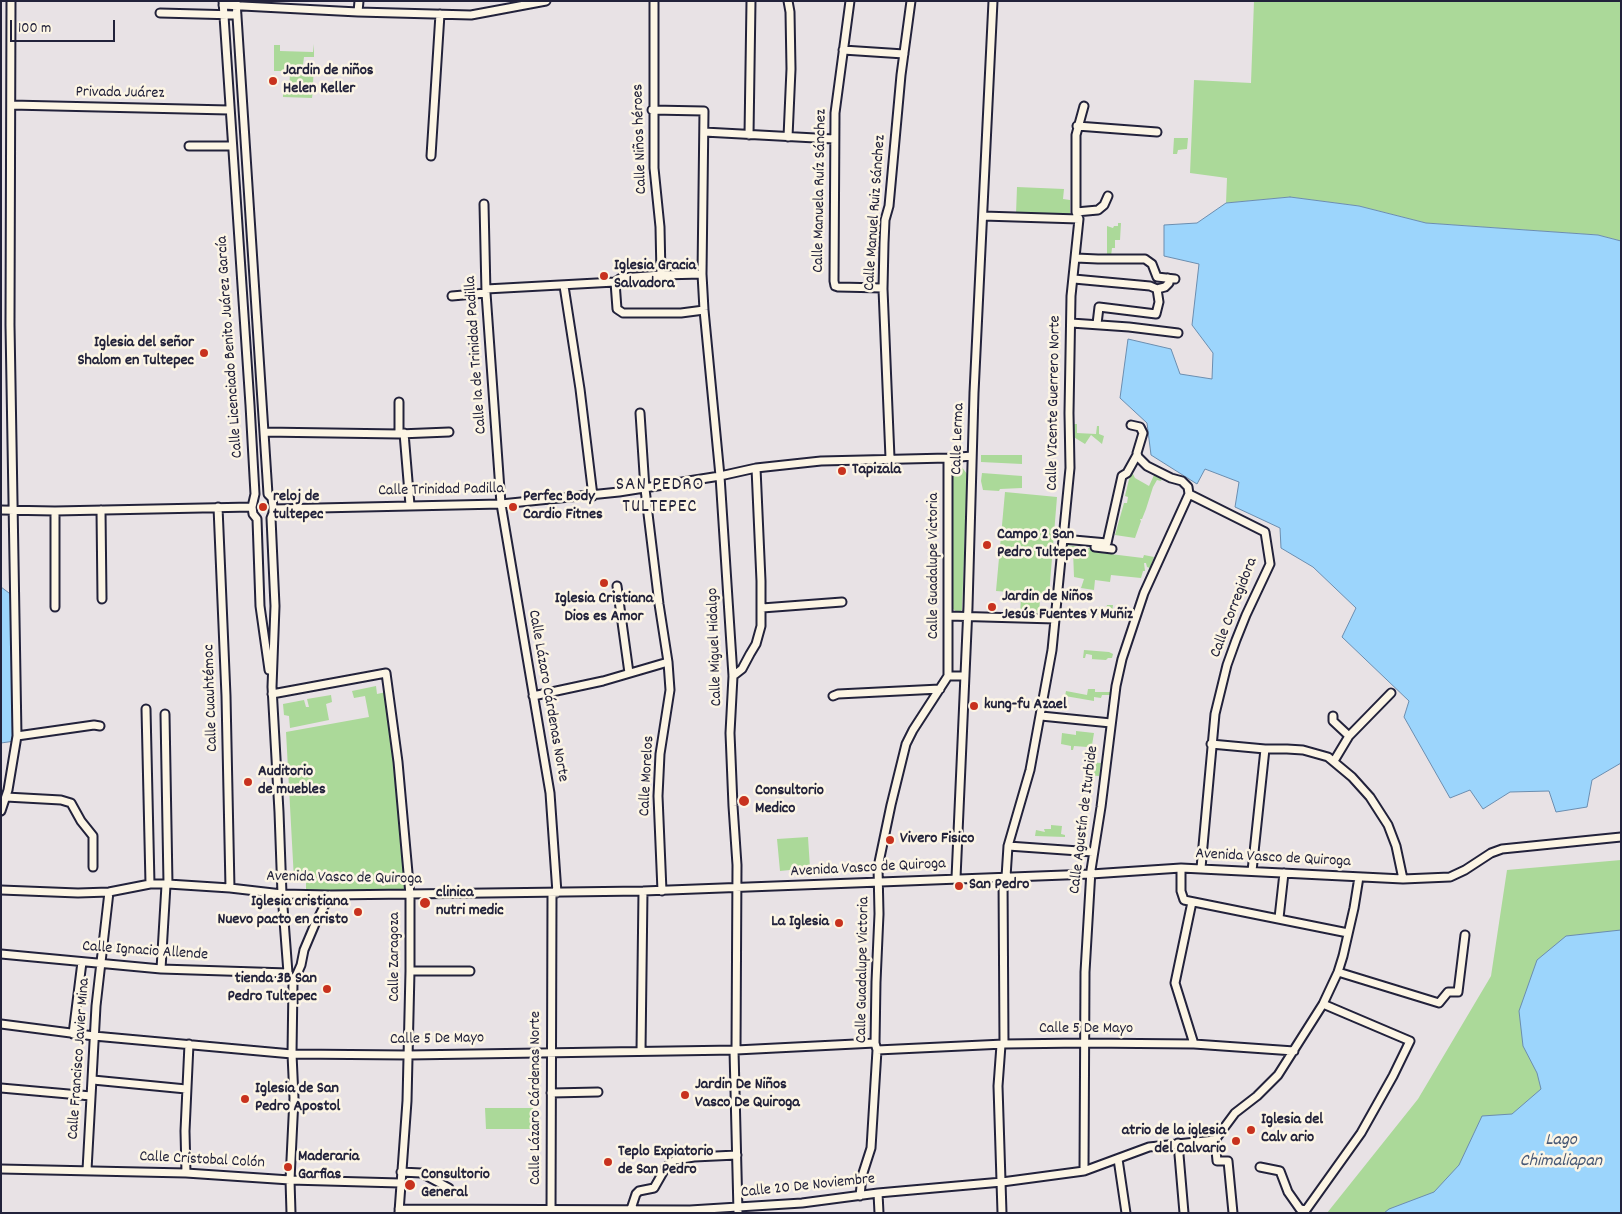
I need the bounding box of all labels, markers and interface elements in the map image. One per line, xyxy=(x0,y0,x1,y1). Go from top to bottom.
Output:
scale bar xyxy=(12,10,118,42)
text: 100 m xyxy=(18,18,51,40)
place label: Jardin de niños Helen Keller xyxy=(283,62,374,100)
marker: Jardin de niños Helen Keller xyxy=(267,75,279,87)
street label: Calle Niños héroes xyxy=(629,83,653,195)
street label: Privada Juárez xyxy=(75,84,165,104)
street label: Calle Manuela Ruíz Sánchez xyxy=(810,109,832,273)
street label: Calle Manuel Ruiz Sánchez xyxy=(861,134,891,292)
street label: Calle Licenciado Benito Juárez García xyxy=(214,235,248,459)
place label: Iglesia Gracia Salvadora xyxy=(614,257,696,295)
marker: Iglesia Gracia Salvadora xyxy=(598,270,610,282)
street label: Calle 1a de Trinidad Padilla xyxy=(462,275,492,435)
street label: Calle VIcente Guerrero Norte xyxy=(1044,315,1066,491)
place label: Iglesia del señor Shalom en Tultepec xyxy=(78,334,194,372)
marker: Iglesia del señor Shalom en Tultepec xyxy=(198,347,210,359)
street label: Calle Lerma xyxy=(948,403,970,475)
place label: Tapizala xyxy=(852,461,901,481)
marker: Tapizala xyxy=(836,465,848,477)
district label: SAN PEDRO TULTEPEC xyxy=(615,475,705,519)
street label: Calle Trinidad Padilla xyxy=(378,480,504,502)
place label: reloj de tultepec xyxy=(273,488,323,526)
place label: Perfec Body Cardio Fitnes xyxy=(523,488,603,526)
street label: Calle Guadalupe Victoria xyxy=(925,493,945,639)
marker: reloj de tultepec xyxy=(257,501,269,513)
marker: Perfec Body Cardio Fitnes xyxy=(507,501,519,513)
place label: Campo 2 San Pedro Tultepec xyxy=(997,526,1086,564)
marker: Campo 2 San Pedro Tultepec xyxy=(981,539,993,551)
street label: Calle Corregidora xyxy=(1207,555,1263,661)
marker: Iglesia Cristiana Dios es Amor xyxy=(598,577,610,589)
street label: Calle Miguel Hidalgo xyxy=(704,587,728,707)
place label: Jardin de Niños Jesús Fuentes Y Muñiz xyxy=(1002,588,1133,626)
place label: Iglesia Cristiana Dios es Amor xyxy=(555,590,653,628)
marker: Jardin de Niños Jesús Fuentes Y Muñiz xyxy=(986,601,998,613)
street label: Calle Lázaro Cárdenas Norte xyxy=(522,609,572,783)
street label: Calle Cuauhtémoc xyxy=(201,644,223,752)
place label: kung-fu Azael xyxy=(984,696,1067,716)
marker: kung-fu Azael xyxy=(968,700,980,712)
street label: Calle Morelos xyxy=(636,735,660,817)
street label: Calle Agustín de Iturbide xyxy=(1066,745,1104,895)
place label: Auditorio de muebles xyxy=(258,763,326,801)
marker: Auditorio de muebles xyxy=(242,776,254,788)
place label: Consultorio Medico xyxy=(755,782,824,820)
marker: Consultorio Medico xyxy=(737,794,751,808)
place label: Vivero Fisico xyxy=(900,830,974,850)
marker: Vivero Fisico xyxy=(884,834,896,846)
street label: Avenida Vasco de Quiroga xyxy=(1195,845,1351,873)
street label: Avenida Vasco de Quiroga xyxy=(790,855,946,883)
street label: Avenida Vasco de Quiroga xyxy=(266,868,422,890)
place label: San Pedro xyxy=(969,876,1029,896)
marker: San Pedro xyxy=(953,880,965,892)
place label: clinica nutri medic xyxy=(436,884,504,922)
place label: Iglesia cristiana Nuevo pacto en cristo xyxy=(218,893,348,931)
marker: clinica nutri medic xyxy=(418,896,432,910)
street label: Calle Guadalupe Victoria xyxy=(853,897,875,1043)
marker: Iglesia cristiana Nuevo pacto en cristo xyxy=(352,906,364,918)
street label: Calle Zaragoza xyxy=(386,912,406,1002)
place label: La Iglesia xyxy=(771,913,829,933)
marker: La Iglesia xyxy=(833,917,845,929)
street label: Calle Ignacio Allende xyxy=(81,938,209,966)
place label: tienda 3B San Pedro Tultepec xyxy=(228,970,317,1008)
street label: Calle Francisco Javier Mina xyxy=(65,978,95,1140)
marker: tienda 3B San Pedro Tultepec xyxy=(321,983,333,995)
street label: Calle Lázaro Cárdenas Norte xyxy=(527,1011,547,1185)
street label: Calle 5 De Mayo xyxy=(1039,1020,1133,1040)
street label: Calle 5 De Mayo xyxy=(390,1030,484,1050)
place label: Jardin De Niños Vasco De Quiroga xyxy=(695,1076,800,1114)
place label: Iglesia de San Pedro Apostol xyxy=(255,1080,340,1118)
marker: Jardin De Niños Vasco De Quiroga xyxy=(679,1089,691,1101)
marker: Iglesia de San Pedro Apostol xyxy=(239,1093,251,1105)
place label: Iglesia del Calv ario xyxy=(1261,1111,1323,1149)
place label: atrio de la iglesia del Calvario xyxy=(1122,1122,1226,1160)
marker: Iglesia del Calv ario xyxy=(1245,1124,1257,1136)
water label: Lago Chimaliapan xyxy=(1520,1131,1602,1174)
marker: atrio de la iglesia del Calvario xyxy=(1230,1135,1242,1147)
place label: Teplo Expiatorio de San Pedro xyxy=(618,1143,713,1181)
street label: Calle Cristobal Colón xyxy=(139,1148,265,1174)
place label: Maderaria Garfias xyxy=(298,1148,359,1186)
marker: Teplo Expiatorio de San Pedro xyxy=(602,1156,614,1168)
marker: Maderaria Garfias xyxy=(282,1161,294,1173)
place label: Consultorio General xyxy=(421,1166,490,1204)
street label: Calle 20 De Noviembre xyxy=(740,1170,876,1204)
marker: Consultorio General xyxy=(403,1178,417,1192)

